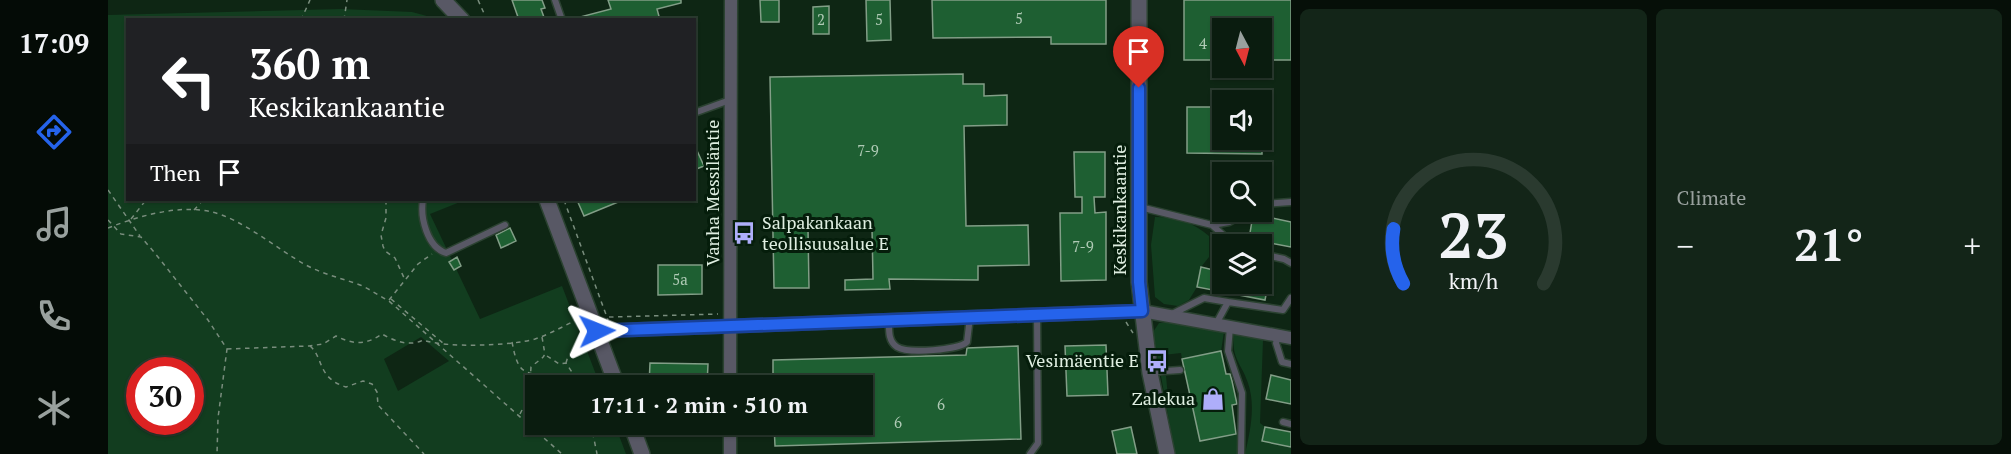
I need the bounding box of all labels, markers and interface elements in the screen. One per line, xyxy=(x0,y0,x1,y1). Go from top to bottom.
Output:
house number: 5 xyxy=(1015,8,1023,28)
house number: 2 xyxy=(817,9,825,29)
house number: 5 xyxy=(875,9,883,29)
north arrow xyxy=(1212,18,1272,78)
map controls xyxy=(1212,18,1272,294)
text: 17:09 xyxy=(19,25,89,61)
pin xyxy=(1113,26,1164,88)
house number: 4 xyxy=(1199,33,1207,53)
text: 360 m xyxy=(249,35,370,91)
icon: arrive xyxy=(1122,35,1155,68)
icon: left xyxy=(150,42,228,120)
text: Keskikankaantie xyxy=(249,89,445,125)
button: sound xyxy=(1212,90,1272,150)
icon: directions xyxy=(33,111,75,153)
street label: Vanha Messiläntie xyxy=(700,120,724,266)
house number: 7-9 xyxy=(857,140,879,160)
street label: Keskikankaantie xyxy=(1107,145,1131,275)
icon: arrive xyxy=(213,156,246,189)
text: Then xyxy=(150,158,201,187)
button: search xyxy=(1212,162,1272,222)
text: Climate xyxy=(1677,184,1746,211)
text: 23 xyxy=(1438,193,1509,276)
icon: music xyxy=(33,203,75,245)
place label: Salpakankaan teollisuusalue E xyxy=(762,210,889,255)
text: 21° xyxy=(1794,214,1863,274)
bus stop icon: Salpakankaan teollisuusalue E xyxy=(731,220,757,246)
text: − xyxy=(1677,224,1694,267)
text: + xyxy=(1963,224,1981,267)
button: layers xyxy=(1212,234,1272,294)
house number: 7-9 xyxy=(1072,236,1094,256)
text: km/h xyxy=(1448,267,1498,295)
house number: 5a xyxy=(672,269,688,289)
icon: phone xyxy=(33,295,75,337)
position arrow xyxy=(565,299,629,363)
place label: Vesimäentie E xyxy=(1026,348,1139,372)
bus stop icon: Vesimäentie E xyxy=(1144,348,1170,374)
speed limit sign: 30 xyxy=(126,357,204,435)
place label: Zalekua xyxy=(1132,386,1195,410)
shop icon: Zalekua xyxy=(1200,386,1226,412)
icon: climate xyxy=(33,387,75,429)
text: 17:11 · 2 min · 510 m xyxy=(590,390,808,419)
house number: 6 xyxy=(937,394,945,414)
house number: 6 xyxy=(894,412,902,432)

